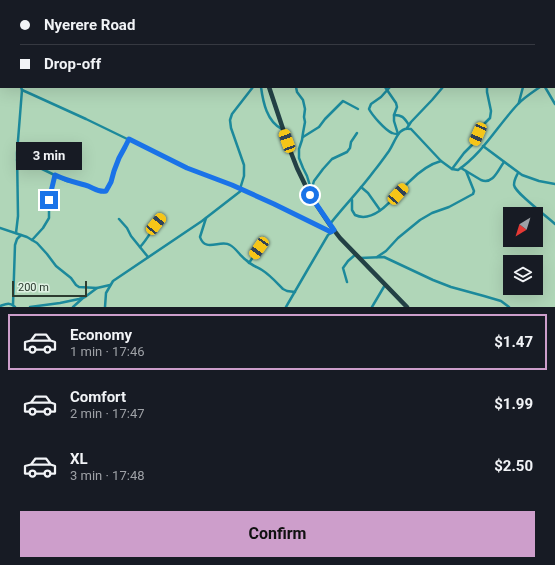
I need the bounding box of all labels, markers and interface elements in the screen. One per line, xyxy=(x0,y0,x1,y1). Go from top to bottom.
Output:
text: Nyerere Road xyxy=(44,16,135,34)
text: Drop-off xyxy=(44,55,101,73)
car xyxy=(468,121,488,147)
car xyxy=(277,128,297,154)
callout: 3 min xyxy=(16,142,82,170)
text: 3 min xyxy=(33,148,65,163)
car xyxy=(386,181,410,207)
route start xyxy=(301,186,319,204)
route end xyxy=(40,191,58,209)
north arrow xyxy=(503,207,543,247)
map controls xyxy=(503,207,543,295)
car xyxy=(144,211,168,237)
car xyxy=(247,235,271,261)
button: layers xyxy=(503,255,543,295)
scale bar xyxy=(12,279,87,298)
text: 200 m xyxy=(18,281,49,294)
icon: car xyxy=(22,324,58,360)
text: Economy xyxy=(70,326,132,344)
text: $1.47 xyxy=(494,333,533,351)
text: 1 min · 17:46 xyxy=(70,344,145,359)
icon: car xyxy=(22,386,58,422)
text: Comfort xyxy=(70,388,126,406)
text: $1.99 xyxy=(494,395,533,413)
text: 2 min · 17:47 xyxy=(70,406,145,421)
icon: car xyxy=(22,448,58,484)
text: XL xyxy=(70,450,88,468)
text: $2.50 xyxy=(494,457,533,475)
text: 3 min · 17:48 xyxy=(70,468,145,483)
button: Confirm xyxy=(20,511,535,557)

